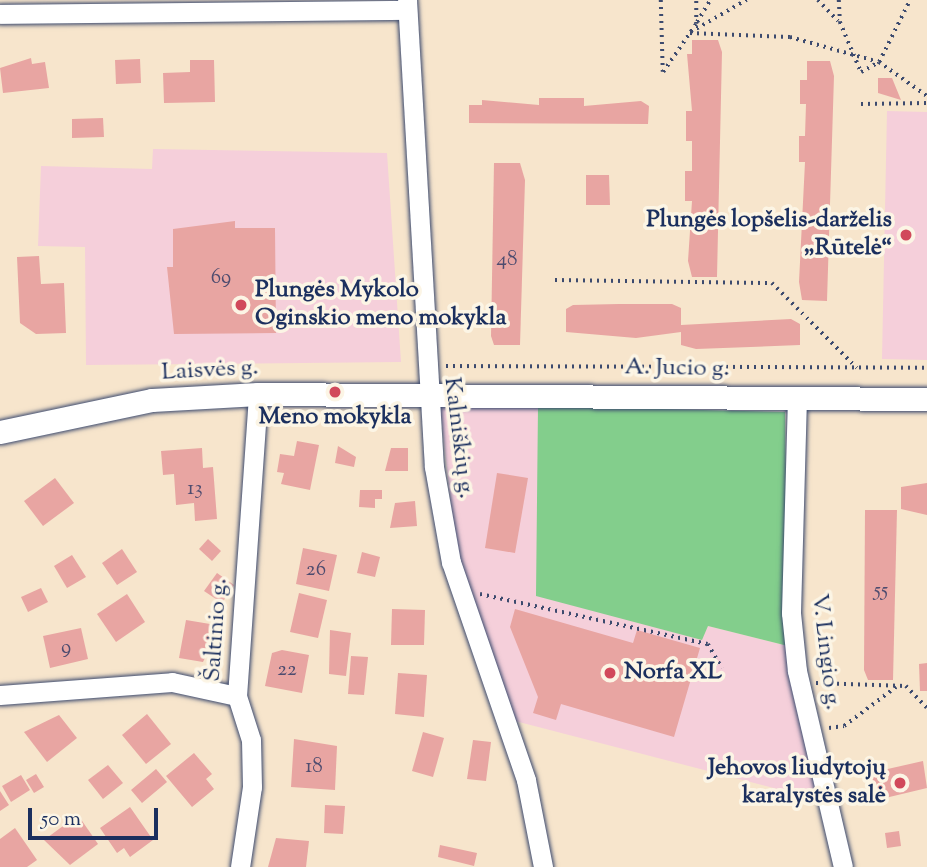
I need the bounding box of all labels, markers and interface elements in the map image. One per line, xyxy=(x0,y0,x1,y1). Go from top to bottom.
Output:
place label: Plungės lopšelis-darželis „Rūtelė“ xyxy=(646,207,892,263)
marker: Plungės lopšelis-darželis „Rūtelė“ xyxy=(898,227,914,243)
house number: 48 xyxy=(496,247,518,273)
house number: 69 xyxy=(211,265,231,291)
place label: Plungės Mykolo Oginskio meno mokykla xyxy=(255,277,507,333)
marker: Plungės Mykolo Oginskio meno mokykla xyxy=(233,297,249,313)
street label: Laisvės g. xyxy=(161,354,259,388)
street label: A. Jucio g. xyxy=(624,354,730,384)
street label: Kalniškių g. xyxy=(436,376,480,500)
marker: Meno mokykla xyxy=(327,384,343,400)
place label: Meno mokykla xyxy=(259,404,411,432)
house number: 13 xyxy=(187,476,203,502)
house number: 26 xyxy=(306,557,326,583)
street label: Šaltinio g. xyxy=(199,577,235,683)
house number: 55 xyxy=(874,578,888,604)
street label: V. Lingio g. xyxy=(804,592,846,712)
house number: 9 xyxy=(61,635,71,661)
house number: 22 xyxy=(277,657,297,683)
place label: Norfa XL xyxy=(624,659,722,687)
marker: Norfa XL xyxy=(602,665,618,681)
house number: 18 xyxy=(305,754,323,780)
place label: Jehovos liudytojų karalystės salė xyxy=(708,755,886,811)
marker: Jehovos liudytojų karalystės salė xyxy=(892,775,908,791)
scale bar xyxy=(32,794,161,838)
text: 50 m xyxy=(41,805,81,835)

